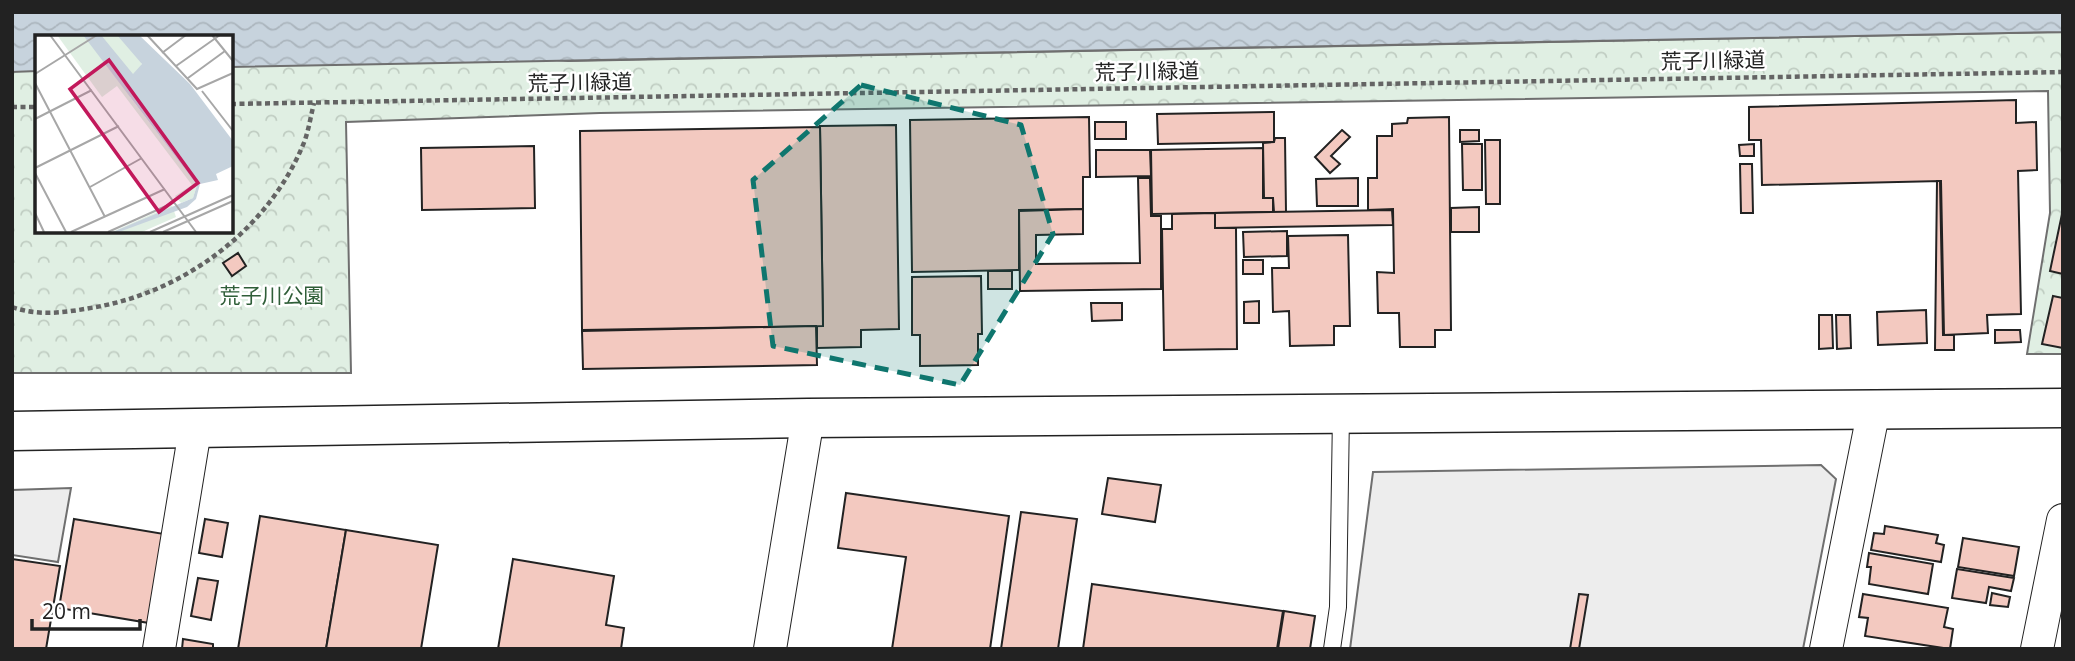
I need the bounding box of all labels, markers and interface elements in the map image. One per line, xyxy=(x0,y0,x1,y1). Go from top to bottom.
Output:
inset map xyxy=(35,35,233,233)
street label: 荒子川緑道 xyxy=(1660,45,1766,75)
street label: 荒子川緑道 xyxy=(1094,56,1200,86)
street label: 荒子川緑道 xyxy=(527,67,633,97)
park label: 荒子川公園 xyxy=(220,281,325,309)
scale bar xyxy=(32,588,140,632)
text: 20 m xyxy=(42,597,91,625)

